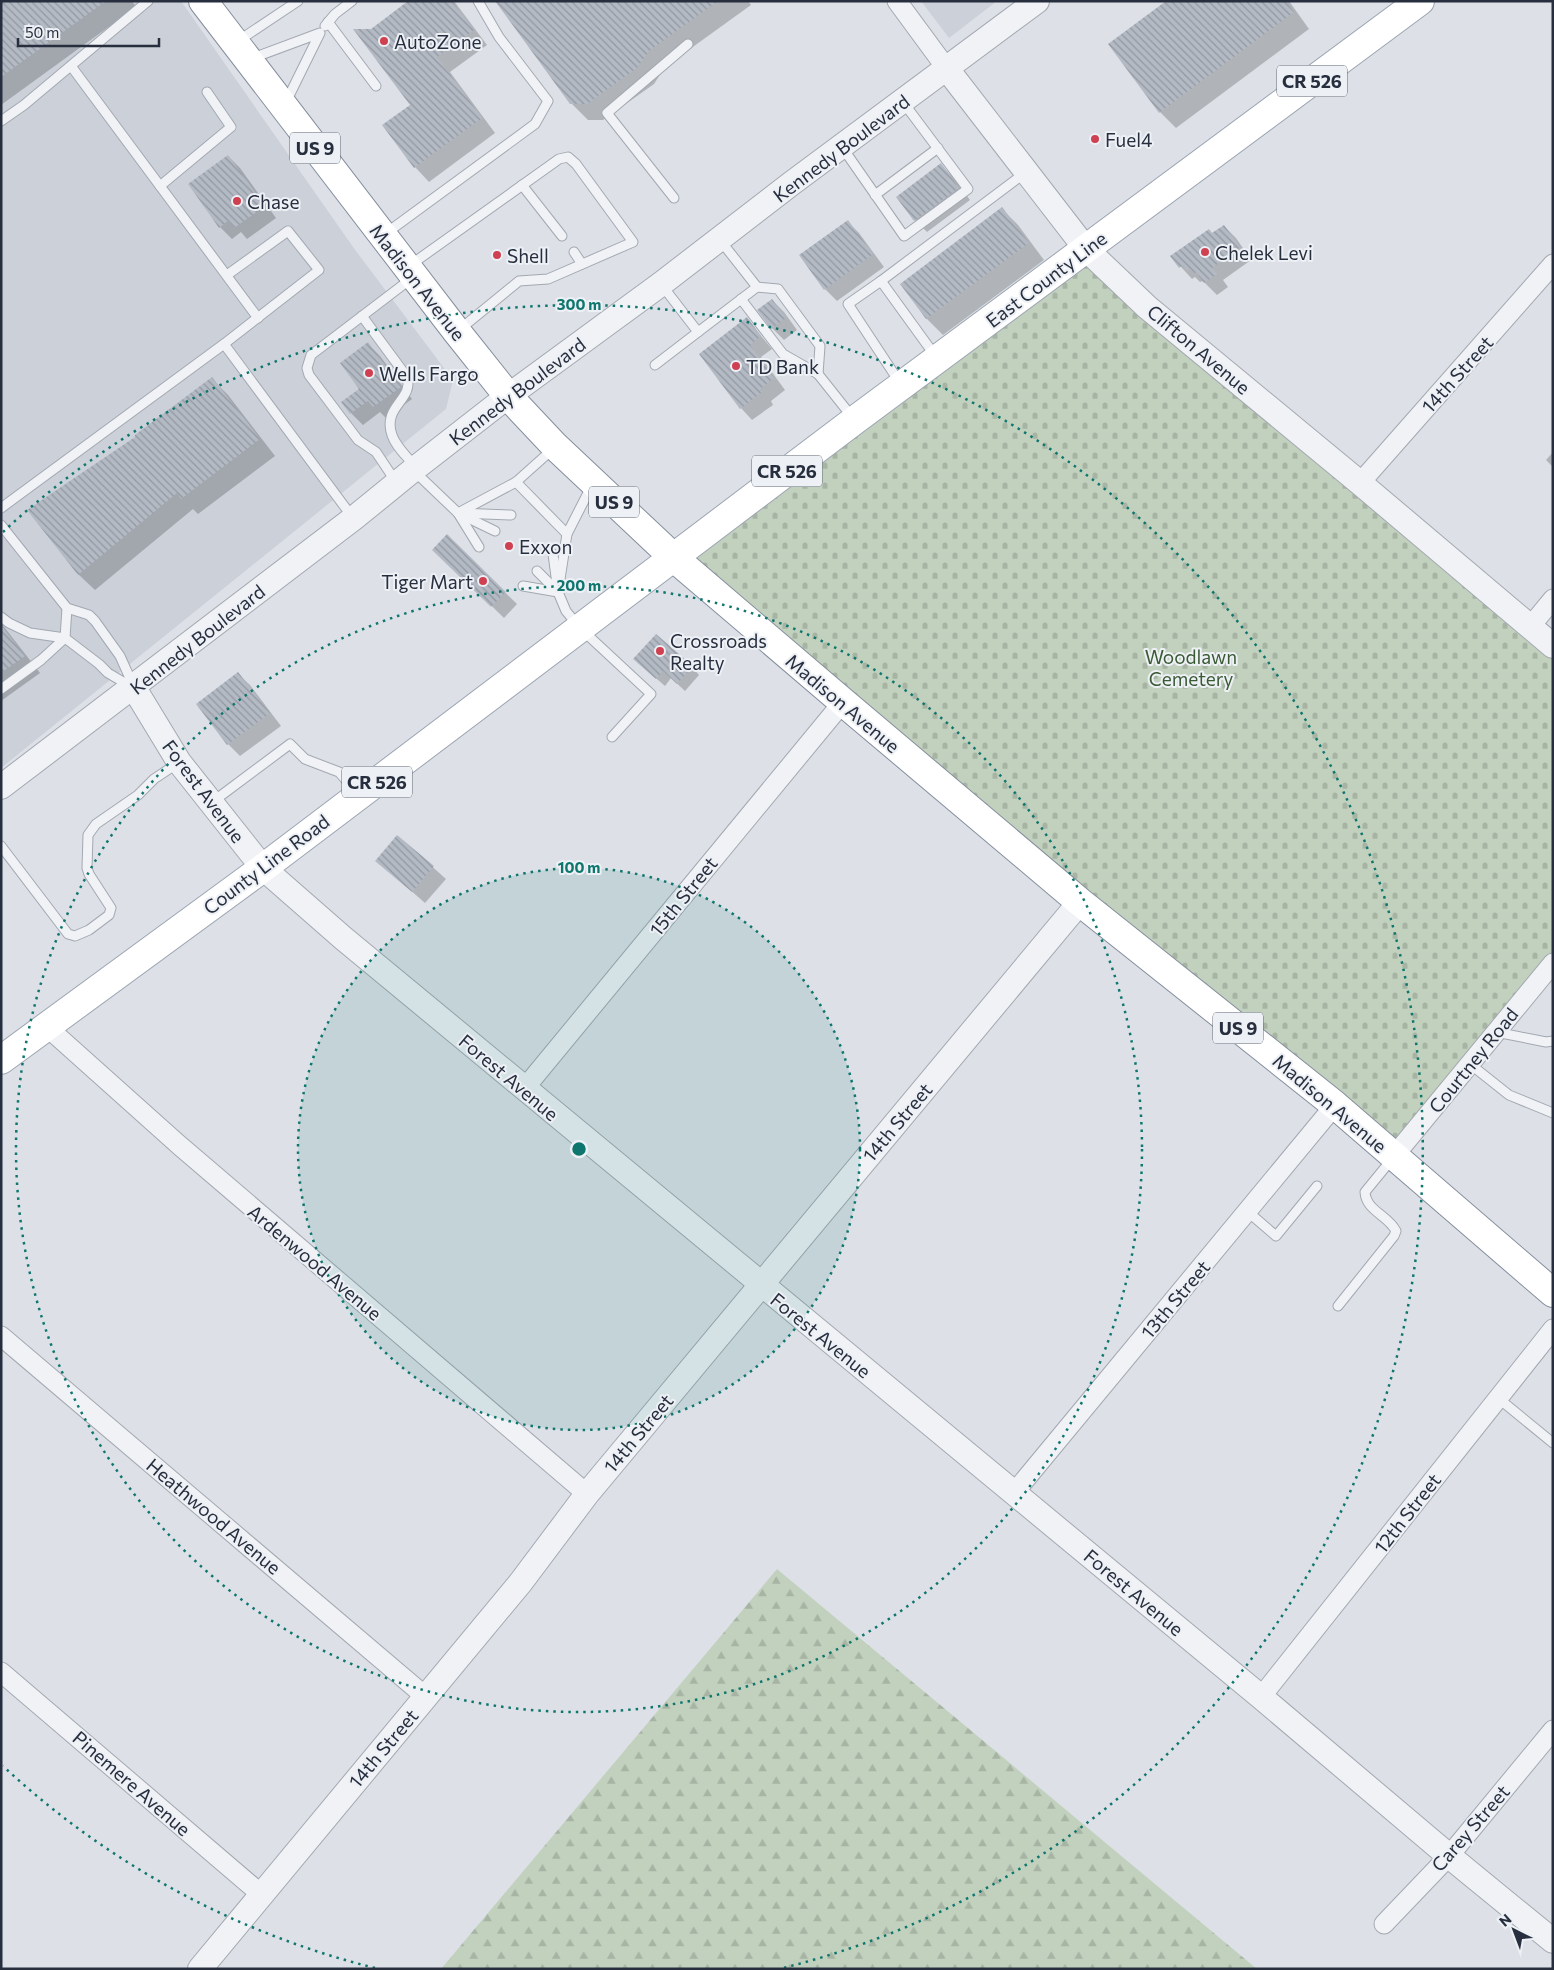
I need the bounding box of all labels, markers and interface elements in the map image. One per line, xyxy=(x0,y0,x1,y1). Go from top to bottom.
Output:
scale bar xyxy=(18,15,159,47)
text: 50 m xyxy=(25,23,59,41)
place label: AutoZone xyxy=(394,30,482,53)
marker: AutoZone xyxy=(378,35,390,47)
road number: CR 526 xyxy=(1277,66,1347,96)
street label: Kennedy Boulevard xyxy=(768,89,914,207)
place label: Fuel4 xyxy=(1105,128,1152,151)
road number: US 9 xyxy=(290,132,340,164)
marker: Fuel4 xyxy=(1089,133,1101,145)
place label: Chase xyxy=(247,190,300,213)
marker: Chase xyxy=(231,195,243,207)
street label: Madison Avenue xyxy=(365,219,471,345)
street label: East County Line xyxy=(981,226,1111,332)
place label: Chelek Levi xyxy=(1215,241,1313,264)
place label: Shell xyxy=(507,244,549,267)
marker: Chelek Levi xyxy=(1199,246,1211,258)
marker: Shell xyxy=(491,249,503,261)
text: 300 m xyxy=(557,295,601,313)
street label: Clifton Avenue xyxy=(1143,299,1255,399)
street label: 14th Street xyxy=(1416,331,1498,417)
street label: Kennedy Boulevard xyxy=(444,332,590,450)
place label: TD Bank xyxy=(746,355,819,378)
marker: TD Bank xyxy=(730,360,742,372)
place label: Wells Fargo xyxy=(379,362,479,385)
marker: Wells Fargo xyxy=(363,367,375,379)
road number: CR 526 xyxy=(752,456,822,486)
road number: US 9 xyxy=(589,487,639,518)
place label: Exxon xyxy=(519,535,572,558)
marker: Exxon xyxy=(503,540,515,552)
place label: Tiger Mart xyxy=(381,570,473,593)
marker: Tiger Mart xyxy=(477,575,489,587)
text: 200 m xyxy=(557,576,601,594)
street label: Kennedy Boulevard xyxy=(125,579,269,699)
place label: Crossroads Realty xyxy=(670,629,767,674)
marker: Crossroads Realty xyxy=(654,645,666,657)
park label: Woodlawn Cemetery xyxy=(1145,645,1237,690)
street label: Madison Avenue xyxy=(781,649,905,757)
street label: Forest Avenue xyxy=(158,735,250,847)
road number: CR 526 xyxy=(342,766,412,798)
street label: County Line Road xyxy=(198,809,334,919)
street label: 15th Street xyxy=(644,852,722,940)
text: 100 m xyxy=(558,858,600,876)
street label: Courtney Road xyxy=(1424,1003,1522,1117)
road number: US 9 xyxy=(1213,1012,1263,1044)
street label: Forest Avenue xyxy=(455,1029,563,1125)
street label: Madison Avenue xyxy=(1268,1049,1392,1157)
street label: 14th Street xyxy=(857,1078,937,1166)
centre of rings xyxy=(570,1140,588,1158)
street label: Ardenwood Avenue xyxy=(243,1199,387,1325)
street label: 13th Street xyxy=(1136,1255,1214,1343)
street label: Forest Avenue xyxy=(766,1288,876,1382)
street label: 14th Street xyxy=(598,1389,678,1477)
street label: Heathwood Avenue xyxy=(142,1453,286,1579)
street label: 12th Street xyxy=(1369,1468,1445,1557)
street label: Forest Avenue xyxy=(1080,1544,1188,1640)
street label: 14th Street xyxy=(343,1704,423,1792)
street label: Pinemere Avenue xyxy=(68,1726,196,1840)
street label: Carey Street xyxy=(1426,1780,1514,1876)
north arrow xyxy=(1489,1905,1539,1955)
text: N xyxy=(1495,1910,1515,1930)

